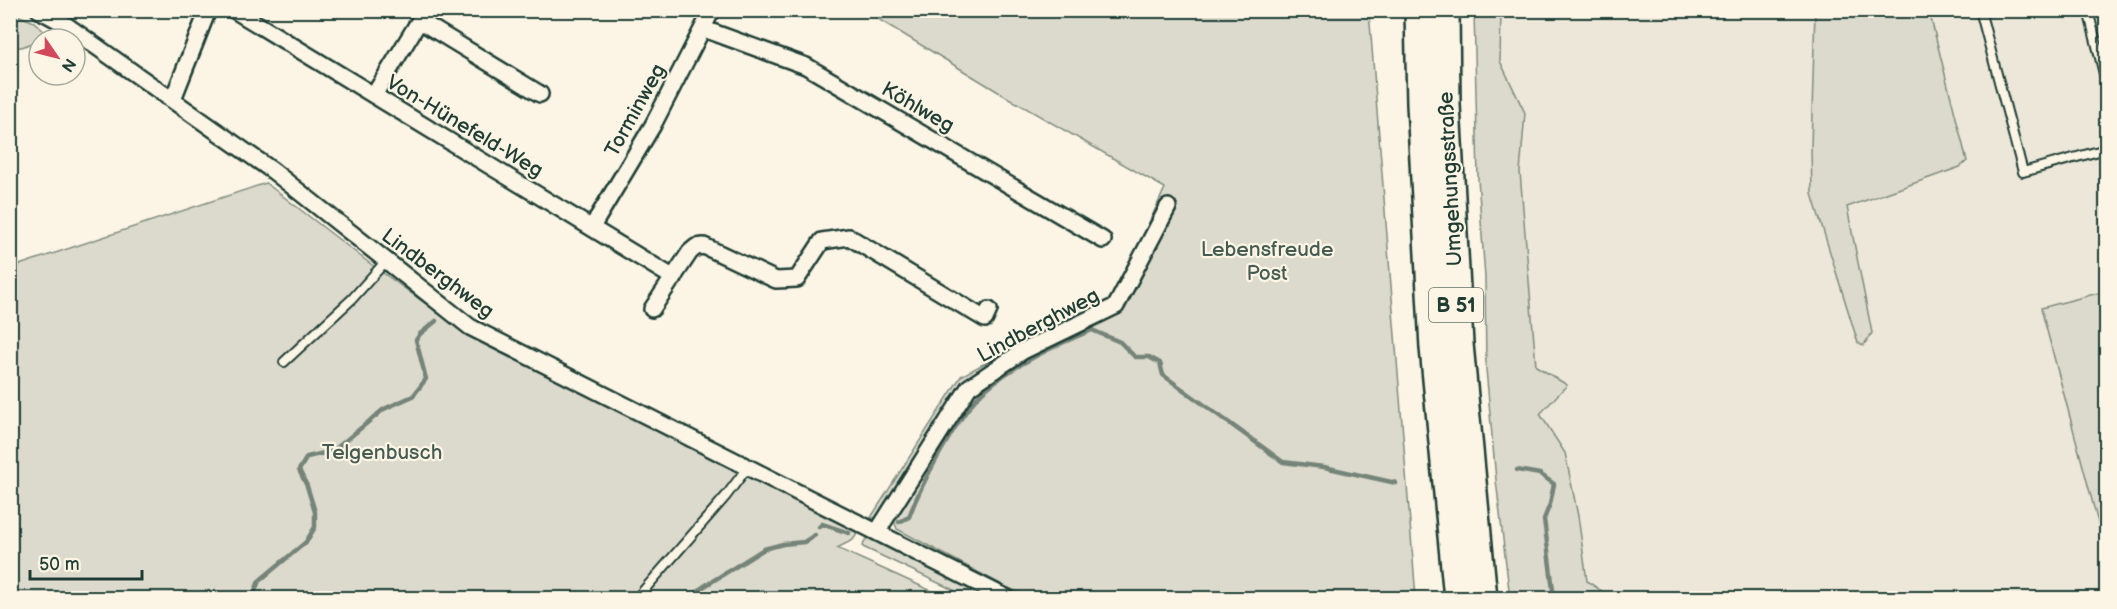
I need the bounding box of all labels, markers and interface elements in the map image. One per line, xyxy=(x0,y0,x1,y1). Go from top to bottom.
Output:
north arrow xyxy=(27,27,87,87)
text: N xyxy=(57,54,79,75)
street label: Torminweg xyxy=(600,59,671,161)
street label: Von-Hünefeld-Weg xyxy=(382,70,548,183)
street label: Köhlweg xyxy=(877,77,959,138)
street label: Umgehungsstraße xyxy=(1433,91,1468,267)
street label: Lindberghweg xyxy=(377,223,499,324)
park label: Lebensfreude Post xyxy=(1201,237,1333,286)
street label: Lindberghweg xyxy=(973,283,1103,368)
road number: B 51 xyxy=(1429,288,1483,322)
park label: Telgenbusch xyxy=(322,440,442,465)
scale bar xyxy=(30,543,142,581)
text: 50 m xyxy=(39,554,80,575)

